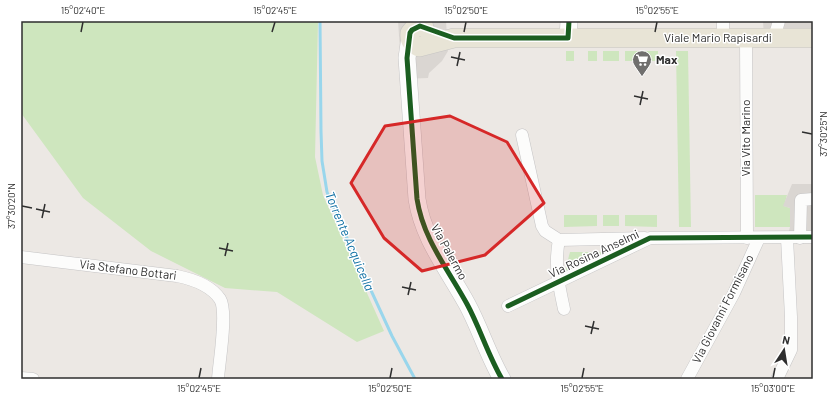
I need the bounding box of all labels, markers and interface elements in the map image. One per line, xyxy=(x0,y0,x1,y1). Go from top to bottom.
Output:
text: 15°02'40"E xyxy=(61,4,105,16)
text: 15°02'45"E xyxy=(253,4,297,16)
text: 15°02'50"E xyxy=(444,4,488,16)
text: 15°02'55"E xyxy=(635,4,679,16)
street label: Viale Mario Rapisardi xyxy=(664,30,772,44)
supermarket icon: Max xyxy=(631,49,653,77)
place label: Max xyxy=(656,52,678,66)
street label: Via Vito Marino xyxy=(738,100,752,176)
text: 37°30'25"N xyxy=(817,111,829,157)
text: 37°30'20"N xyxy=(5,183,17,229)
water label: Torrente Acquicella xyxy=(322,189,378,293)
street label: Via Palermo xyxy=(429,221,471,282)
street label: Via Rosina Anselmi xyxy=(546,226,641,280)
street label: Via Giovanni Formisano xyxy=(689,252,756,365)
street label: Via Stefano Bottari xyxy=(79,256,178,282)
north arrow xyxy=(764,330,804,370)
text: N xyxy=(781,333,791,347)
text: 15°02'45"E xyxy=(177,382,221,394)
text: 15°02'50"E xyxy=(368,382,412,394)
text: 15°02'55"E xyxy=(560,382,604,394)
text: 15°03'00"E xyxy=(751,382,795,394)

